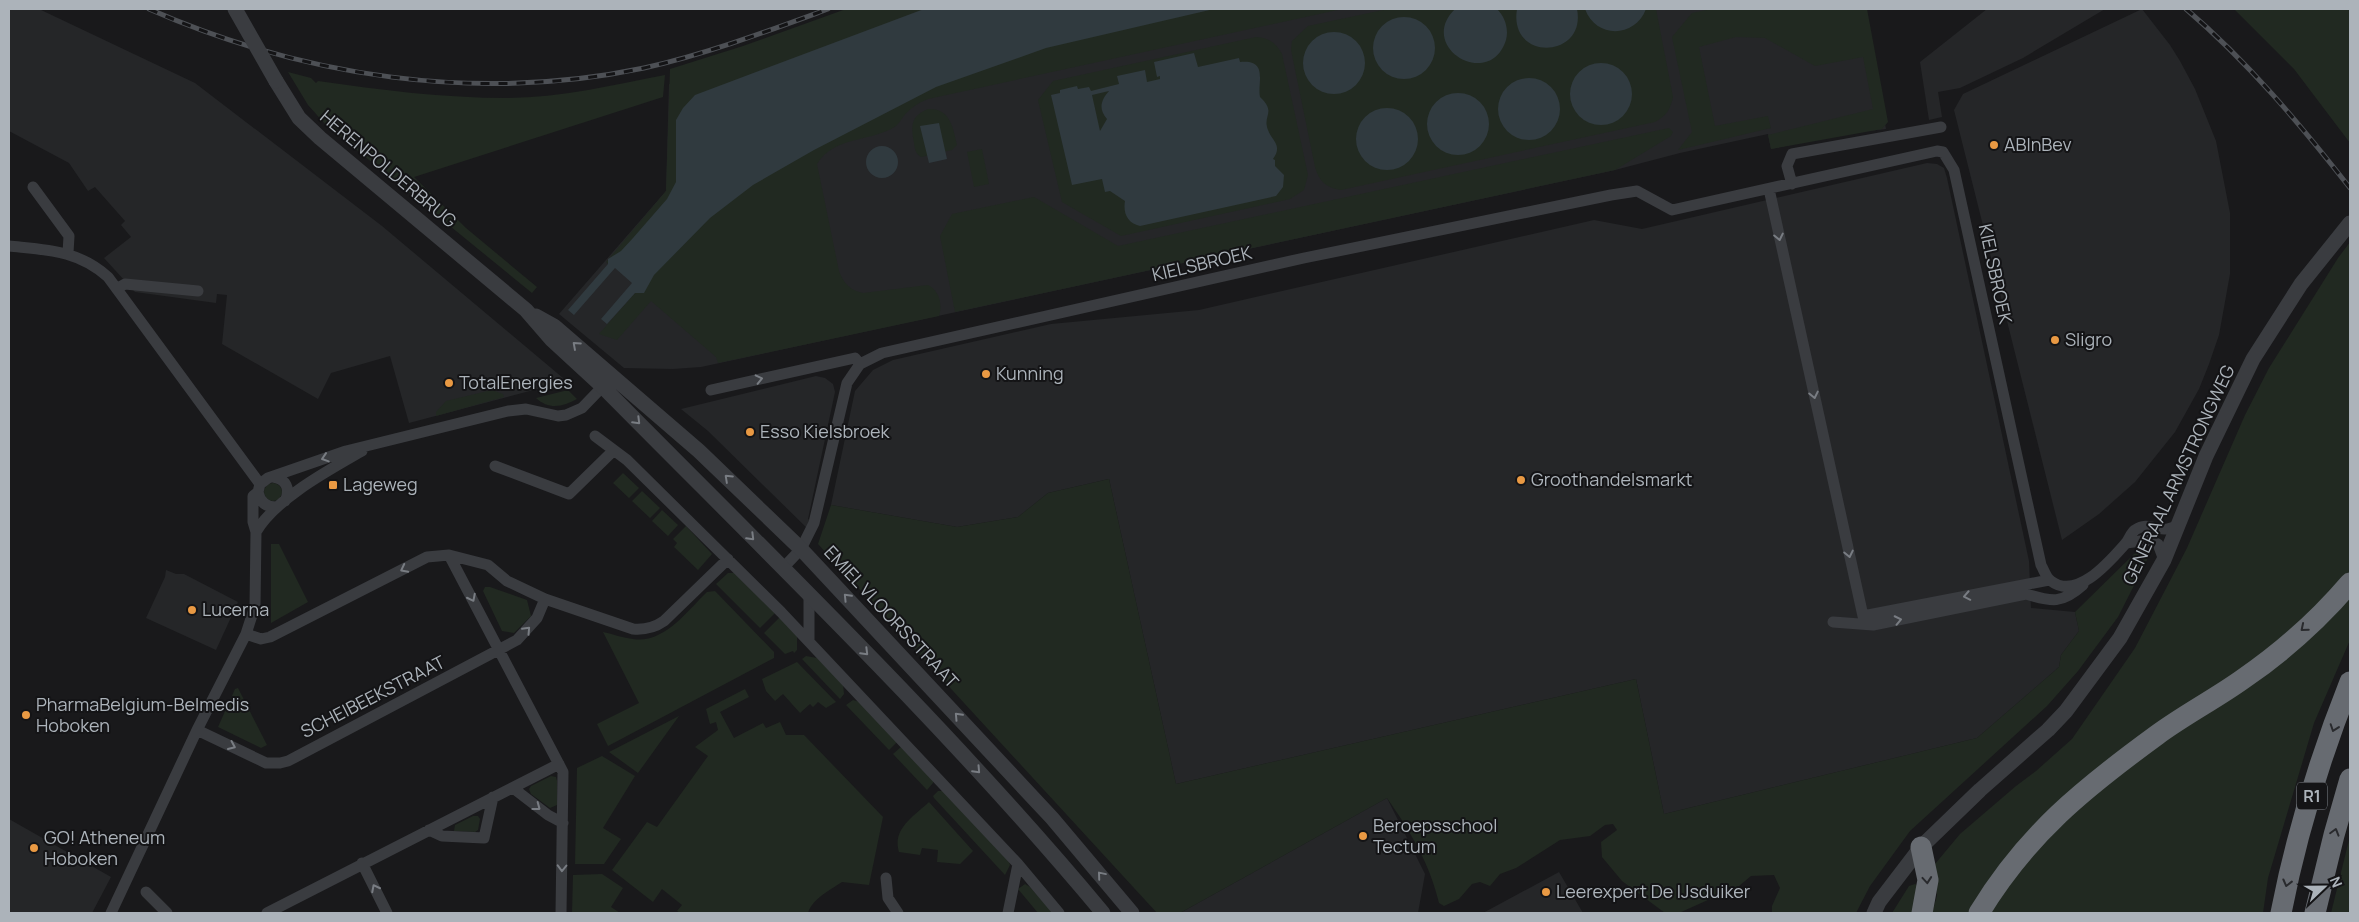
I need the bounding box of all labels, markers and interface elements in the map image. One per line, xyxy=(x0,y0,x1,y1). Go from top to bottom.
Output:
street label: HERENPOLDERBRUG xyxy=(315,104,462,233)
place label: ABInBev xyxy=(2004,132,2072,156)
marker: ABInBev xyxy=(1988,139,2000,151)
street label: KIELSBROEK xyxy=(1974,222,2018,326)
one-way arrow xyxy=(1773,232,1784,241)
street label: KIELSBROEK xyxy=(1149,240,1254,286)
place label: Sligro xyxy=(2065,327,2112,351)
marker: Sligro xyxy=(2049,334,2061,346)
one-way arrow xyxy=(572,342,581,351)
street label: GENERAAL ARMSTRONGWEG xyxy=(2116,360,2240,588)
place label: Kunning xyxy=(996,361,1064,385)
marker: Kunning xyxy=(980,368,992,380)
place label: TotalEnergies xyxy=(459,370,573,394)
one-way arrow xyxy=(754,375,763,385)
marker: TotalEnergies xyxy=(443,377,455,389)
one-way arrow xyxy=(1808,391,1819,400)
one-way arrow xyxy=(631,416,640,425)
place label: Esso Kielsbroek xyxy=(760,419,891,443)
marker: Esso Kielsbroek xyxy=(744,426,756,438)
one-way arrow xyxy=(322,452,330,462)
place label: Groothandelsmarkt xyxy=(1531,467,1693,491)
place label: Lageweg xyxy=(343,472,418,496)
marker: Groothandelsmarkt xyxy=(1515,474,1527,486)
one-way arrow xyxy=(725,475,734,484)
marker: Lageweg xyxy=(327,479,339,491)
one-way arrow xyxy=(745,531,754,540)
street label: EMIEL VLOORSSTRAAT xyxy=(819,540,964,693)
one-way arrow xyxy=(1843,550,1854,559)
one-way arrow xyxy=(400,563,409,573)
one-way arrow xyxy=(1963,590,1971,601)
one-way arrow xyxy=(466,593,476,602)
one-way arrow xyxy=(844,593,853,602)
place label: Lucerna xyxy=(202,597,269,621)
marker: Lucerna xyxy=(186,604,198,616)
one-way arrow xyxy=(1894,615,1903,626)
one-way arrow xyxy=(2301,623,2310,632)
one-way arrow xyxy=(522,626,531,635)
one-way arrow xyxy=(860,646,869,655)
street label: SCHEIBEEKSTRAAT xyxy=(296,649,449,743)
place label: PharmaBelgium-Belmedis Hoboken xyxy=(36,692,249,737)
marker: PharmaBelgium-Belmedis Hoboken xyxy=(20,709,32,721)
one-way arrow xyxy=(955,712,964,721)
one-way arrow xyxy=(2329,723,2339,731)
one-way arrow xyxy=(227,740,236,750)
one-way arrow xyxy=(972,764,981,773)
road number: R1 xyxy=(2297,782,2327,809)
one-way arrow xyxy=(531,801,541,810)
place label: Beroepsschool Tectum xyxy=(1373,813,1497,858)
place label: GO! Atheneum Hoboken xyxy=(44,825,165,870)
one-way arrow xyxy=(2329,828,2339,836)
marker: Beroepsschool Tectum xyxy=(1357,830,1369,842)
marker: GO! Atheneum Hoboken xyxy=(28,842,40,854)
north arrow xyxy=(2299,862,2349,912)
one-way arrow xyxy=(557,864,567,872)
one-way arrow xyxy=(1098,872,1107,881)
text: N xyxy=(2326,874,2347,890)
one-way arrow xyxy=(1921,876,1932,884)
place label: Leerexpert De IJsduiker xyxy=(1556,879,1751,903)
one-way arrow xyxy=(2283,879,2293,887)
one-way arrow xyxy=(371,885,381,894)
marker: Leerexpert De IJsduiker xyxy=(1540,886,1552,898)

